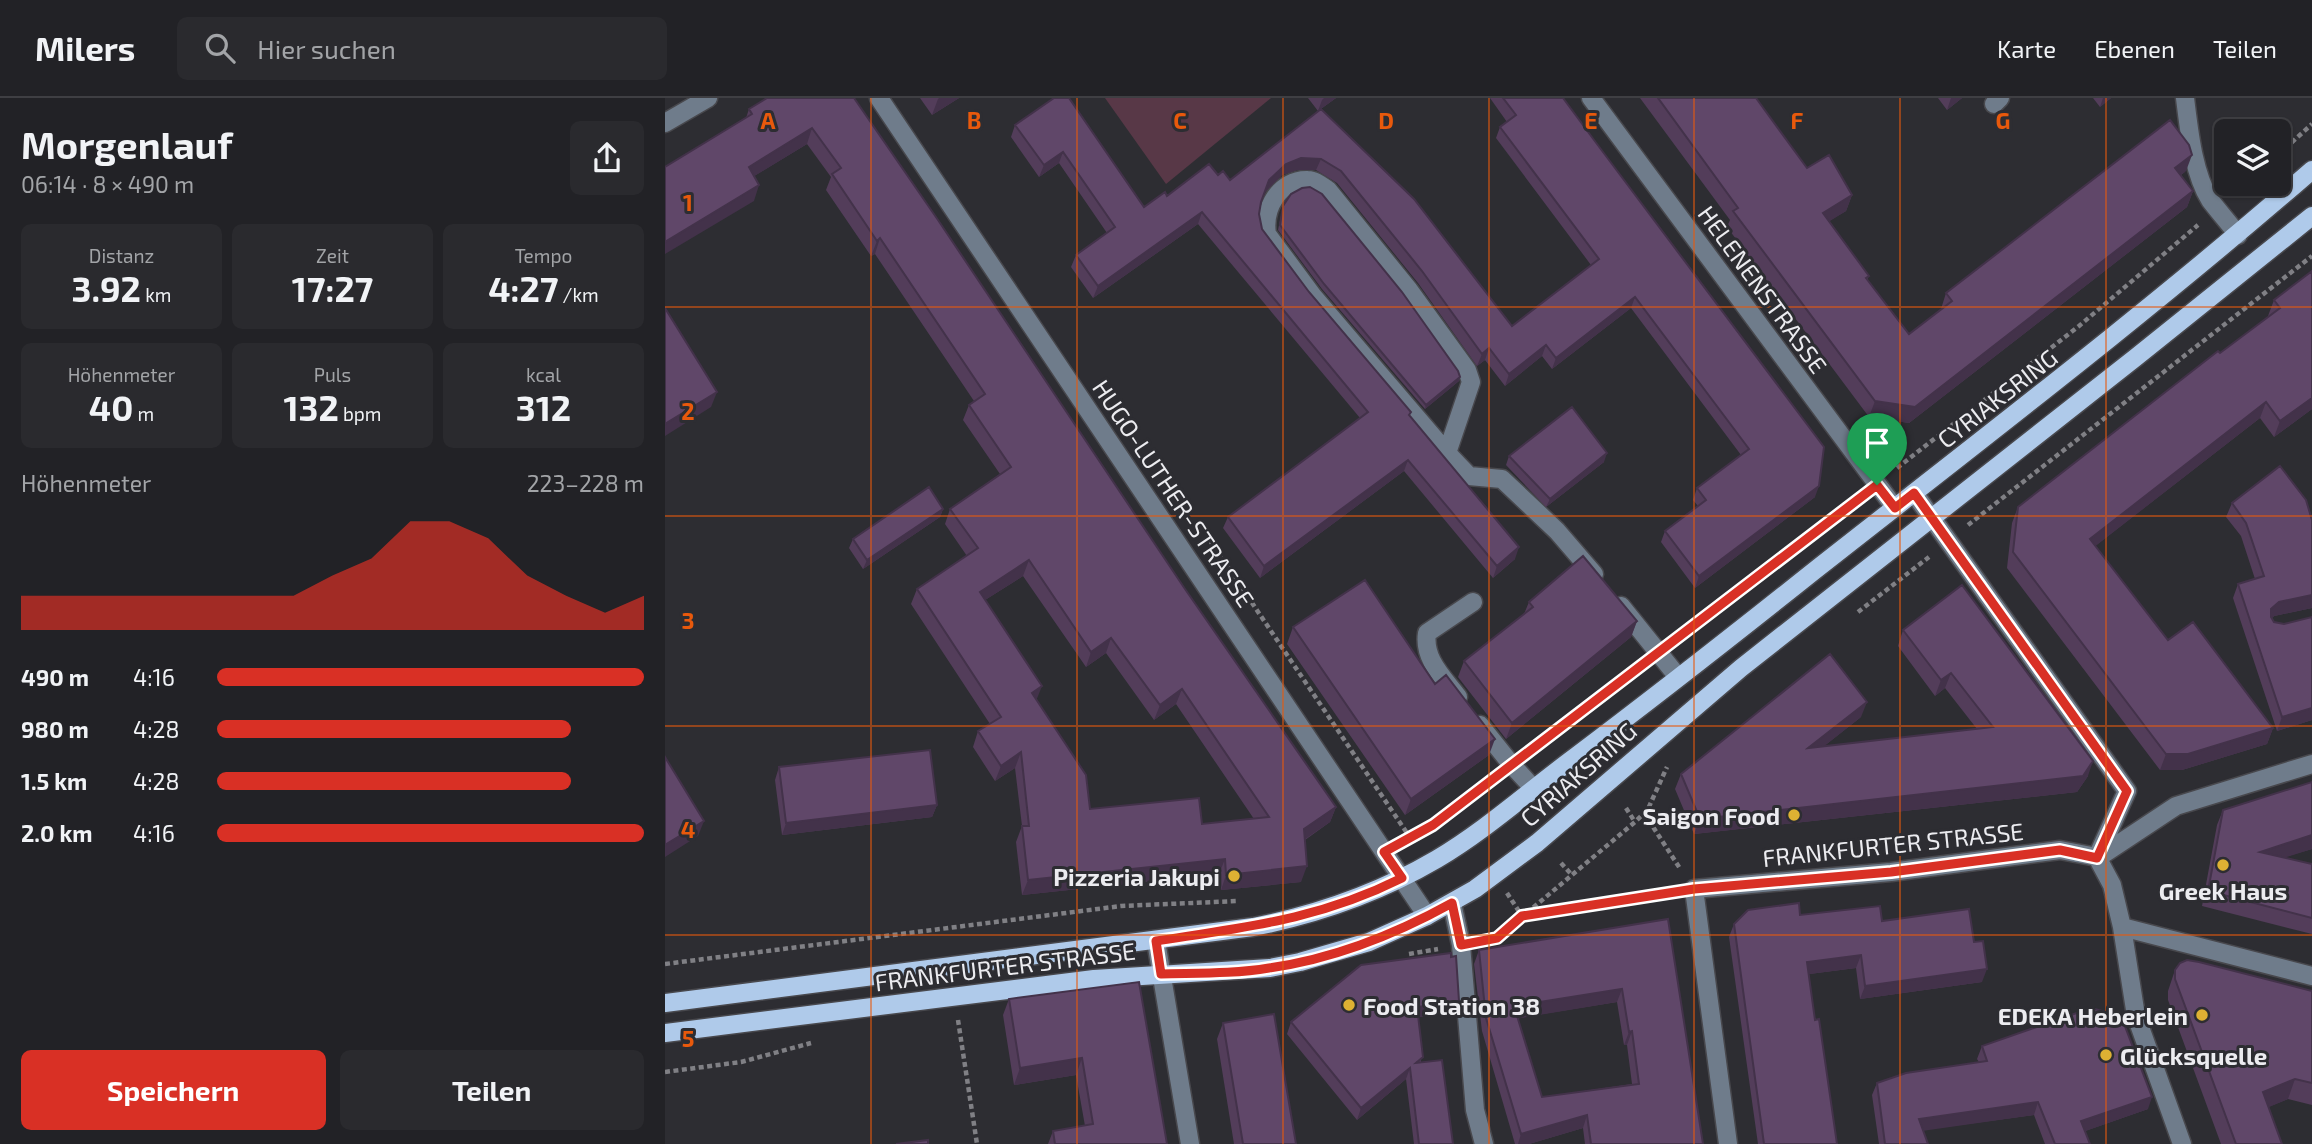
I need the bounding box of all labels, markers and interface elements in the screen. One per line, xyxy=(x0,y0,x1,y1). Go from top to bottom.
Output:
search box xyxy=(177,17,667,80)
text: Milers xyxy=(35,28,135,68)
icon: search xyxy=(201,29,239,67)
text: Hier suchen xyxy=(257,33,396,64)
text: Karte xyxy=(1997,34,2056,63)
text: Ebenen xyxy=(2094,34,2175,63)
text: Teilen xyxy=(2213,34,2277,63)
text: A xyxy=(760,106,776,134)
text: B xyxy=(967,106,981,134)
text: C xyxy=(1173,106,1187,134)
text: D xyxy=(1378,106,1394,134)
text: E xyxy=(1584,106,1598,134)
text: F xyxy=(1791,106,1804,134)
text: G xyxy=(1996,106,2010,134)
map controls xyxy=(2214,119,2291,196)
button: layers xyxy=(2214,119,2291,196)
text: Morgenlauf xyxy=(21,121,233,167)
button: share xyxy=(570,121,644,195)
text: 06:14 · 8 × 490 m xyxy=(21,170,194,198)
text: 1 xyxy=(683,188,693,216)
street label: HELENENSTRASSE xyxy=(1692,200,1834,378)
text: Distanz xyxy=(89,244,154,267)
text: Zeit xyxy=(316,244,349,267)
text: Tempo xyxy=(515,244,572,267)
text: 3.92 xyxy=(72,267,141,309)
text: 17:27 xyxy=(292,267,373,309)
text: 4:27 xyxy=(488,267,558,309)
text: km xyxy=(141,283,171,306)
text: /km xyxy=(558,283,599,306)
street label: CYRIAKSRING xyxy=(1931,342,2063,454)
text: Höhenmeter xyxy=(68,363,175,386)
text: Puls xyxy=(314,363,351,386)
text: kcal xyxy=(526,363,561,386)
street label: HUGO-LUTHER-STRASSE xyxy=(1087,374,1261,612)
text: 40 xyxy=(89,386,133,428)
text: 132 xyxy=(283,386,339,428)
text: 312 xyxy=(516,386,571,428)
text: 2 xyxy=(681,397,695,425)
text: m xyxy=(133,402,154,425)
text: bpm xyxy=(339,402,382,425)
pin xyxy=(1847,413,1907,485)
icon: arrive xyxy=(1858,424,1896,462)
text: Höhenmeter xyxy=(21,469,151,497)
text: 223–228 m xyxy=(527,469,644,497)
text: 3 xyxy=(681,606,695,634)
text: 490 m xyxy=(21,663,89,691)
text: 4:16 xyxy=(133,663,175,691)
text: 980 m xyxy=(21,715,89,743)
text: 4:28 xyxy=(133,715,179,743)
street label: CYRIAKSRING xyxy=(1514,716,1642,832)
text: 1.5 km xyxy=(21,767,87,795)
text: 4:28 xyxy=(133,767,179,795)
place label: Saigon Food xyxy=(1642,801,1780,830)
marker: Saigon Food xyxy=(1786,807,1802,823)
text: 4 xyxy=(681,815,695,843)
street label: FRANKFURTER STRASSE xyxy=(1761,816,2025,872)
text: 2.0 km xyxy=(21,819,93,847)
text: 4:16 xyxy=(133,819,175,847)
marker: Greek Haus xyxy=(2215,857,2231,873)
place label: Pizzeria Jakupi xyxy=(1053,862,1220,891)
marker: Pizzeria Jakupi xyxy=(1226,868,1242,884)
place label: Greek Haus xyxy=(2159,876,2287,905)
street label: FRANKFURTER STRASSE xyxy=(873,936,1137,996)
place label: Food Station 38 xyxy=(1363,991,1540,1020)
marker: Food Station 38 xyxy=(1341,997,1357,1013)
place label: EDEKA Heberlein xyxy=(1998,1001,2188,1030)
marker: EDEKA Heberlein xyxy=(2194,1007,2210,1023)
text: 5 xyxy=(682,1024,694,1052)
place label: Glücksquelle xyxy=(2120,1041,2267,1070)
marker: Glücksquelle xyxy=(2098,1047,2114,1063)
button: Speichern xyxy=(21,1050,326,1130)
button: Teilen xyxy=(340,1050,644,1130)

